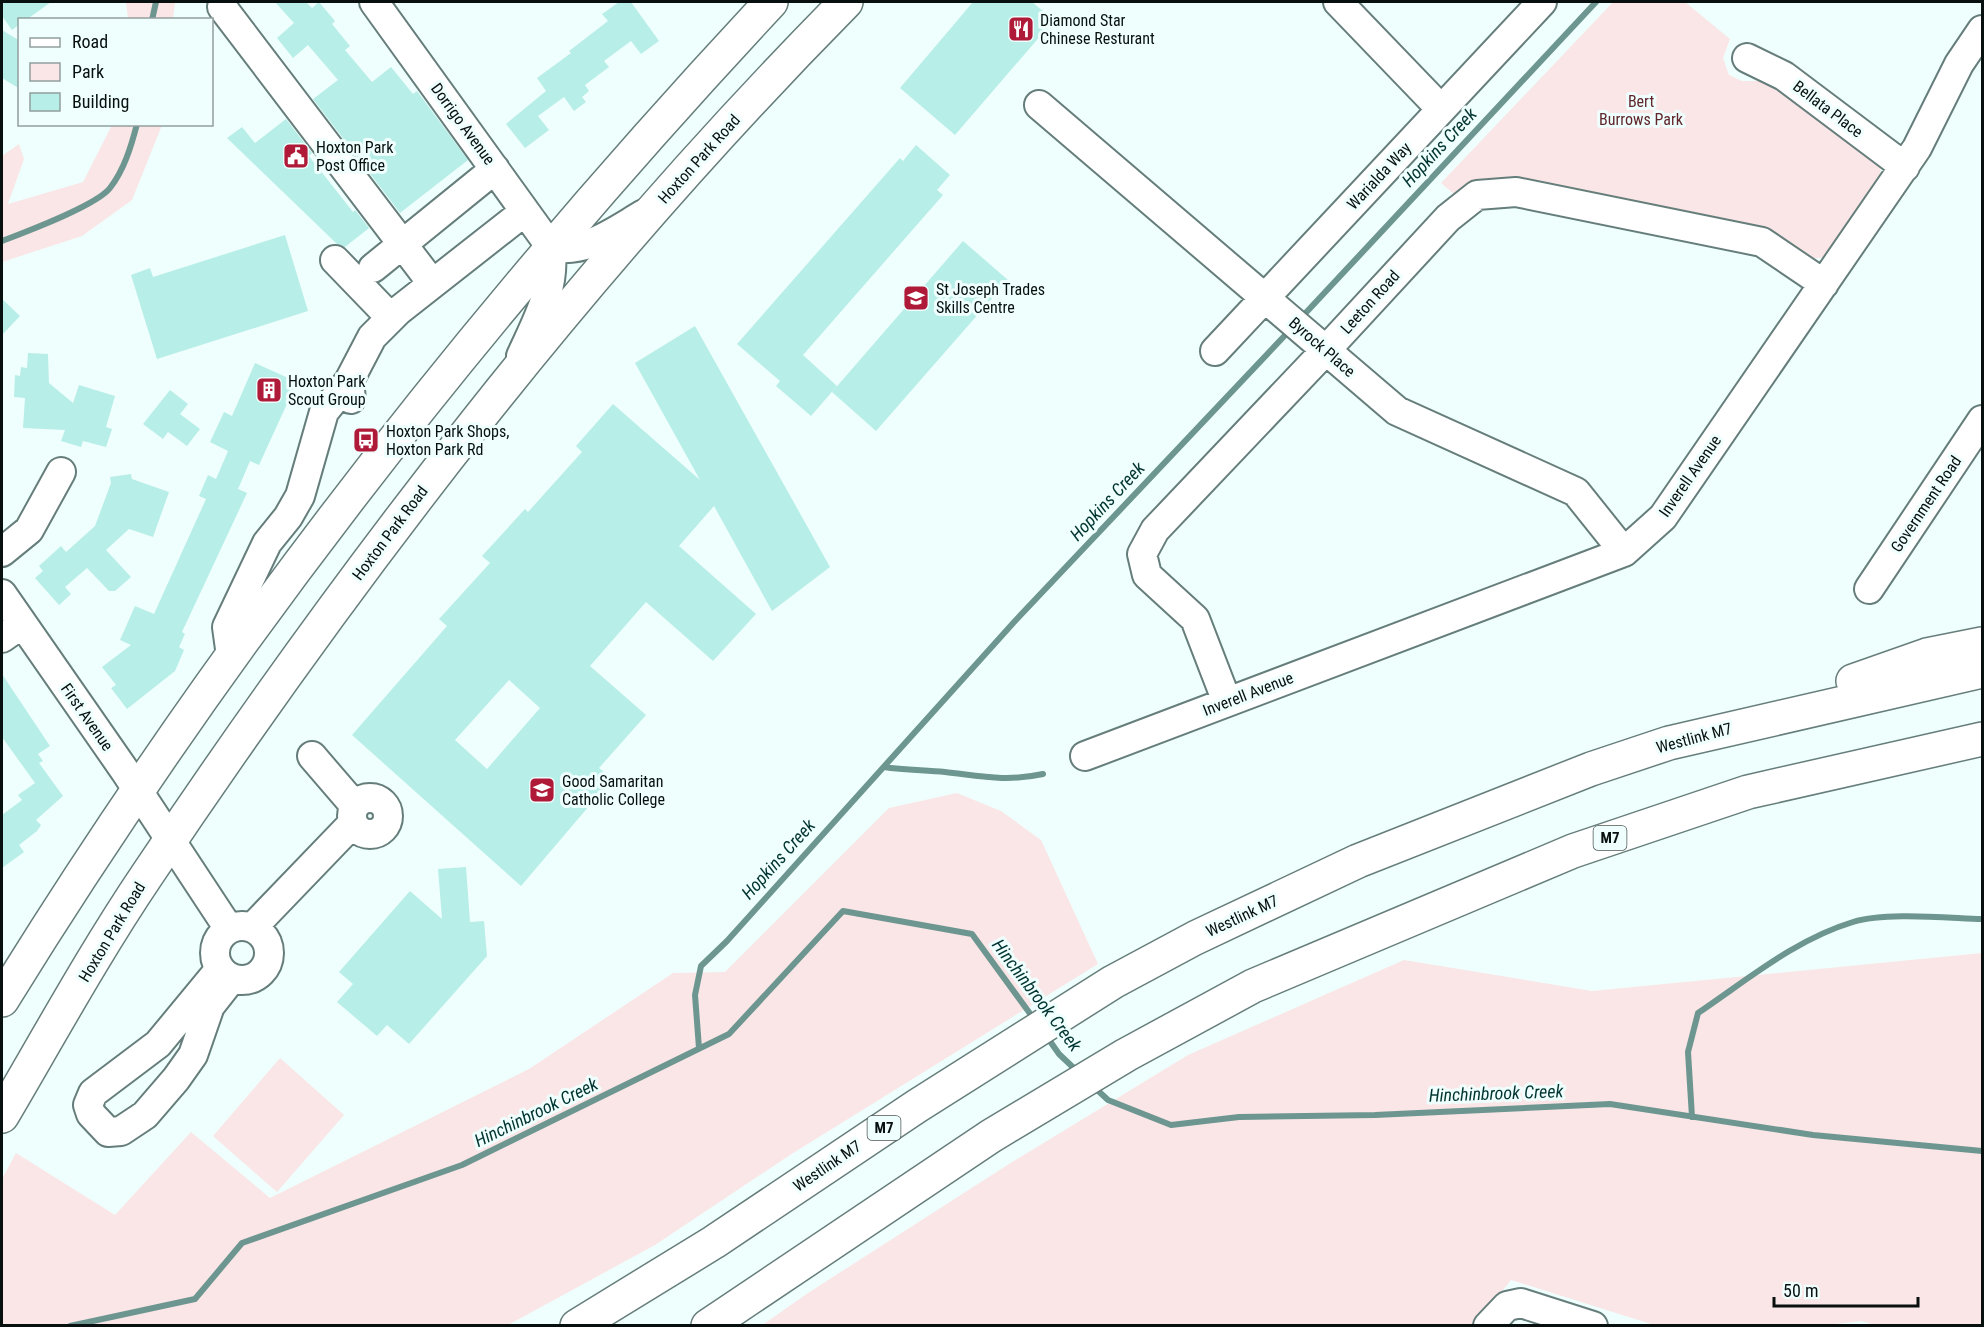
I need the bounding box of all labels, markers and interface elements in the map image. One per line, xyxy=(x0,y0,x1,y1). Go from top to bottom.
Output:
place label: Diamond Star Chinese Resturant xyxy=(1040,11,1155,48)
restaurant icon: Diamond Star Chinese Resturant xyxy=(1006,14,1036,44)
legend xyxy=(18,18,213,126)
text: Road xyxy=(72,31,108,52)
text: Park xyxy=(72,61,104,82)
street label: Bellata Place xyxy=(1789,77,1867,141)
street label: Dorrigo Avenue xyxy=(427,79,499,169)
text: Building xyxy=(72,91,129,112)
park label: Bert Burrows Park xyxy=(1599,92,1684,129)
water label: Hopkins Creek xyxy=(1397,102,1482,191)
street label: Hoxton Park Road xyxy=(654,111,744,207)
place label: Hoxton Park Post Office xyxy=(316,138,394,175)
street label: Warialda Way xyxy=(1343,138,1415,214)
public building icon: Hoxton Park Post Office xyxy=(281,141,311,171)
street label: Leeton Road xyxy=(1337,266,1403,338)
place label: St Joseph Trades Skills Centre xyxy=(936,280,1045,317)
school or university icon: St Joseph Trades Skills Centre xyxy=(901,283,931,313)
street label: Byrock Place xyxy=(1285,313,1359,381)
place label: Hoxton Park Scout Group xyxy=(288,372,366,409)
building icon: Hoxton Park Scout Group xyxy=(254,375,284,405)
place label: Hoxton Park Shops, Hoxton Park Rd xyxy=(386,422,509,459)
bus stop icon: Hoxton Park Shops, Hoxton Park Rd xyxy=(351,425,381,455)
street label: Inverell Avenue xyxy=(1655,432,1725,520)
street label: Government Road xyxy=(1887,452,1965,556)
water label: Hopkins Creek xyxy=(1065,456,1150,545)
street label: Hoxton Park Road xyxy=(348,482,432,584)
street label: Inverell Avenue xyxy=(1200,668,1296,720)
street label: First Avenue xyxy=(57,680,117,754)
street label: Westlink M7 xyxy=(1654,719,1734,757)
place label: Good Samaritan Catholic College xyxy=(562,772,665,809)
school or university icon: Good Samaritan Catholic College xyxy=(527,775,557,805)
water label: Hopkins Creek xyxy=(737,814,820,903)
road number: M7 xyxy=(1594,826,1626,850)
street label: Hoxton Park Road xyxy=(75,879,149,985)
street label: Westlink M7 xyxy=(1203,891,1281,941)
water label: Hinchinbrook Creek xyxy=(988,935,1087,1056)
water label: Hinchinbrook Creek xyxy=(471,1073,602,1151)
water label: Hinchinbrook Creek xyxy=(1428,1080,1565,1106)
road number: M7 xyxy=(868,1116,900,1140)
street label: Westlink M7 xyxy=(790,1136,864,1196)
scale bar xyxy=(1774,1270,1918,1308)
text: 50 m xyxy=(1783,1280,1818,1301)

